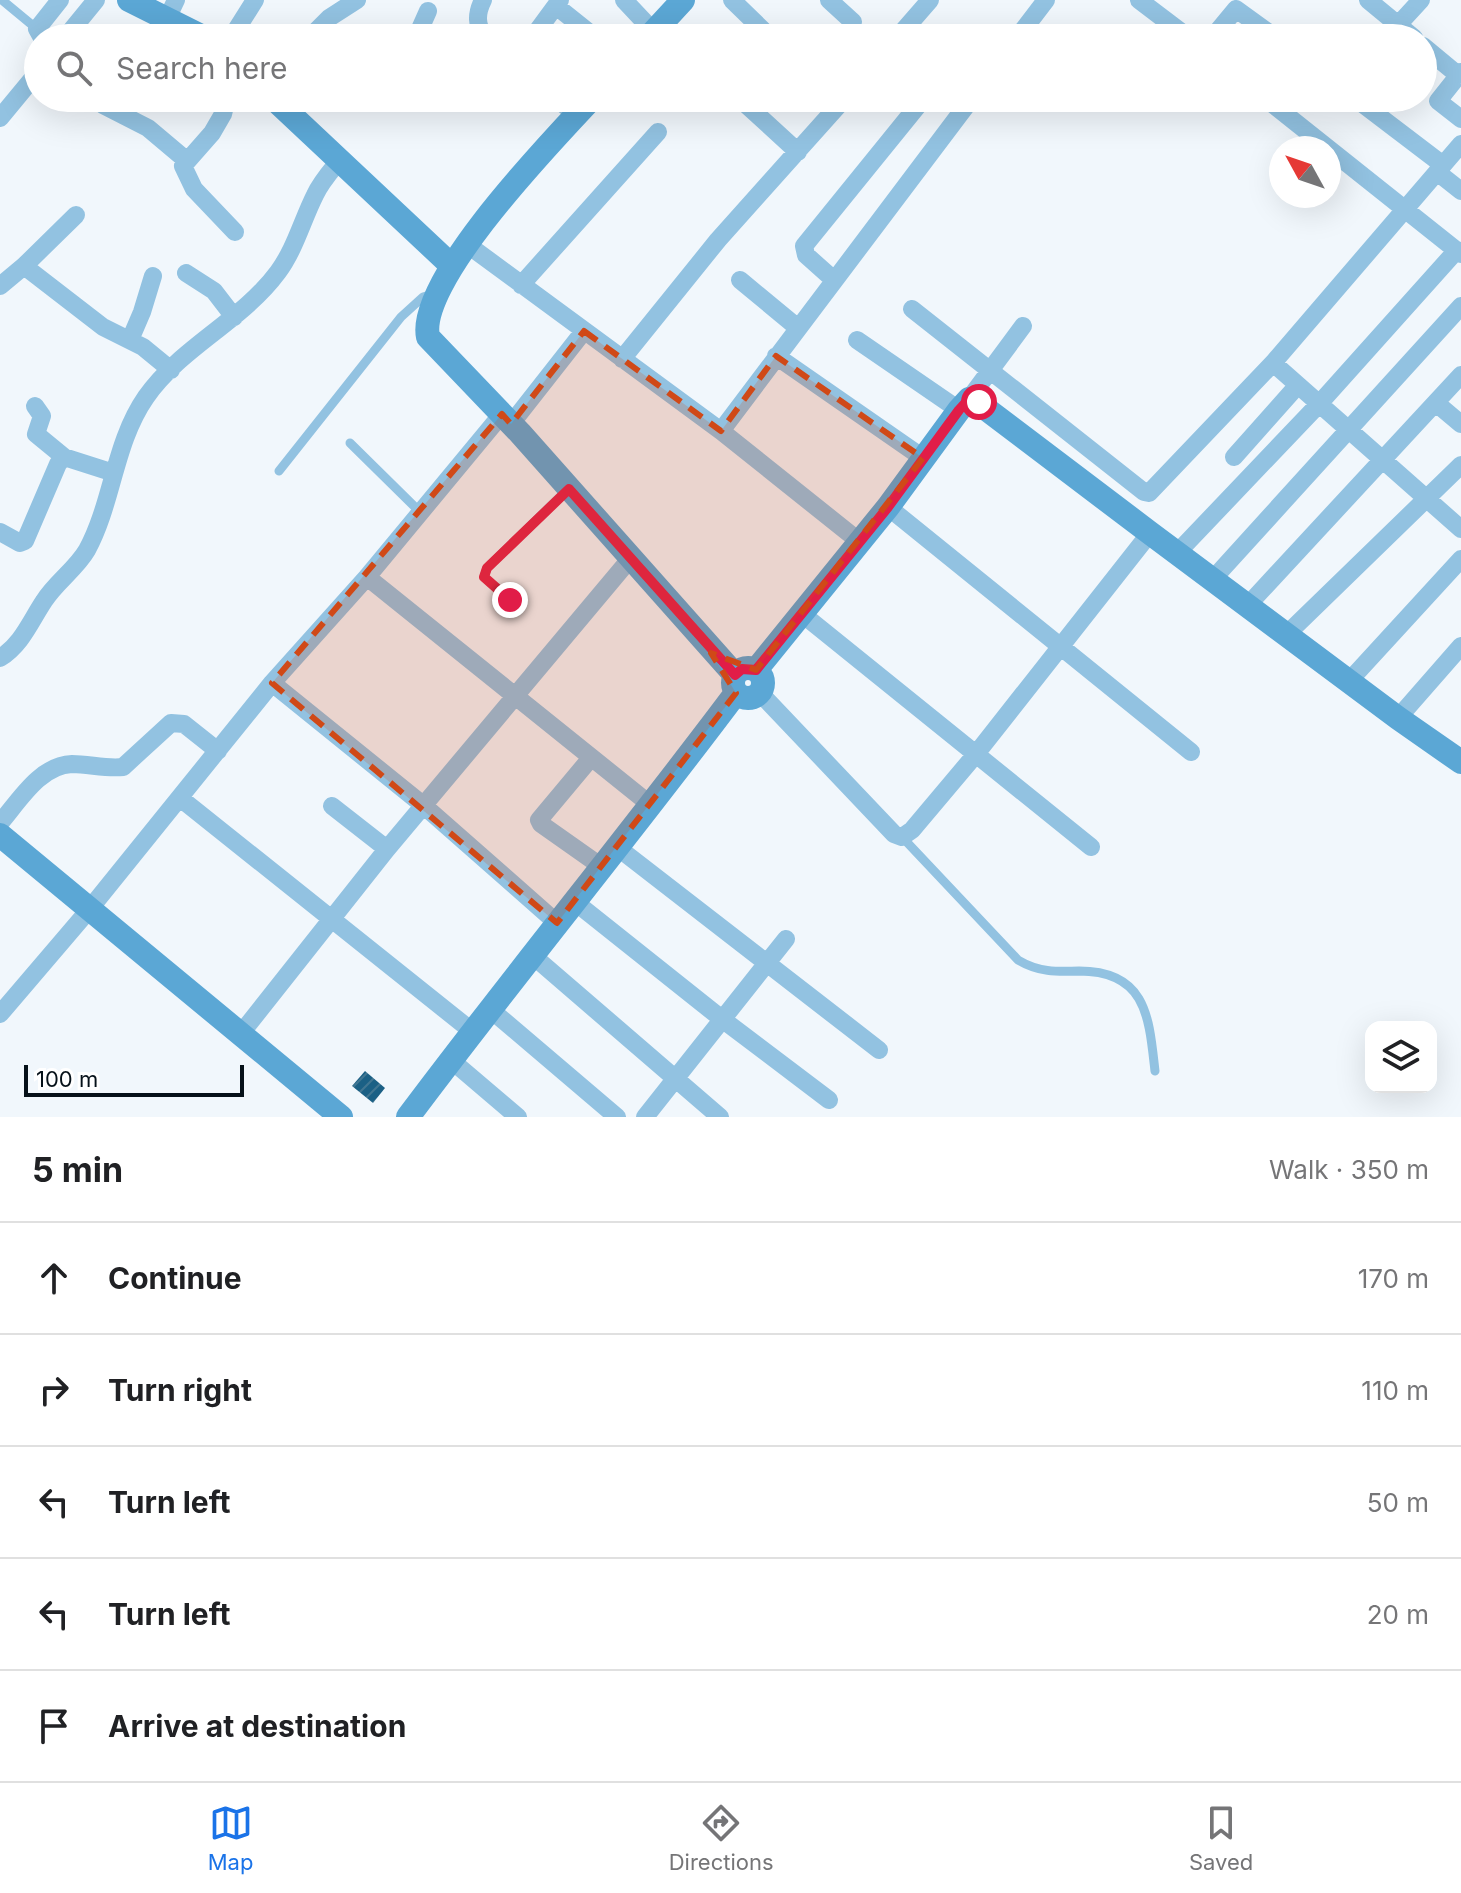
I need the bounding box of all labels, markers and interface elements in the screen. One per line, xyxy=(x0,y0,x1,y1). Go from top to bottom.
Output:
search box xyxy=(24,24,1437,112)
icon: search xyxy=(52,46,96,90)
text: Search here xyxy=(116,50,288,86)
north arrow xyxy=(1269,136,1341,208)
route start xyxy=(961,384,997,420)
route end xyxy=(492,582,528,618)
map controls xyxy=(1365,1021,1437,1093)
button: layers xyxy=(1365,1021,1437,1093)
scale bar xyxy=(24,1061,244,1097)
text: 100 m xyxy=(36,1066,98,1092)
text: 5 min xyxy=(32,1149,123,1190)
text: Walk · 350 m xyxy=(1269,1154,1429,1185)
icon: ahead xyxy=(32,1256,76,1300)
text: Continue xyxy=(108,1260,242,1296)
text: 170 m xyxy=(1358,1263,1429,1294)
icon: right xyxy=(32,1368,76,1412)
text: Turn right xyxy=(108,1372,252,1408)
text: 110 m xyxy=(1361,1375,1429,1406)
icon: left xyxy=(32,1480,76,1524)
text: Turn left xyxy=(108,1484,230,1520)
text: 50 m xyxy=(1367,1487,1429,1518)
icon: left xyxy=(32,1592,76,1636)
text: Turn left xyxy=(108,1596,230,1632)
text: 20 m xyxy=(1367,1599,1429,1630)
icon: arrive xyxy=(32,1704,76,1748)
text: Arrive at destination xyxy=(108,1708,406,1744)
tab: Map xyxy=(208,1801,253,1875)
tab: Directions xyxy=(669,1801,774,1875)
tab: Saved xyxy=(1189,1801,1253,1875)

